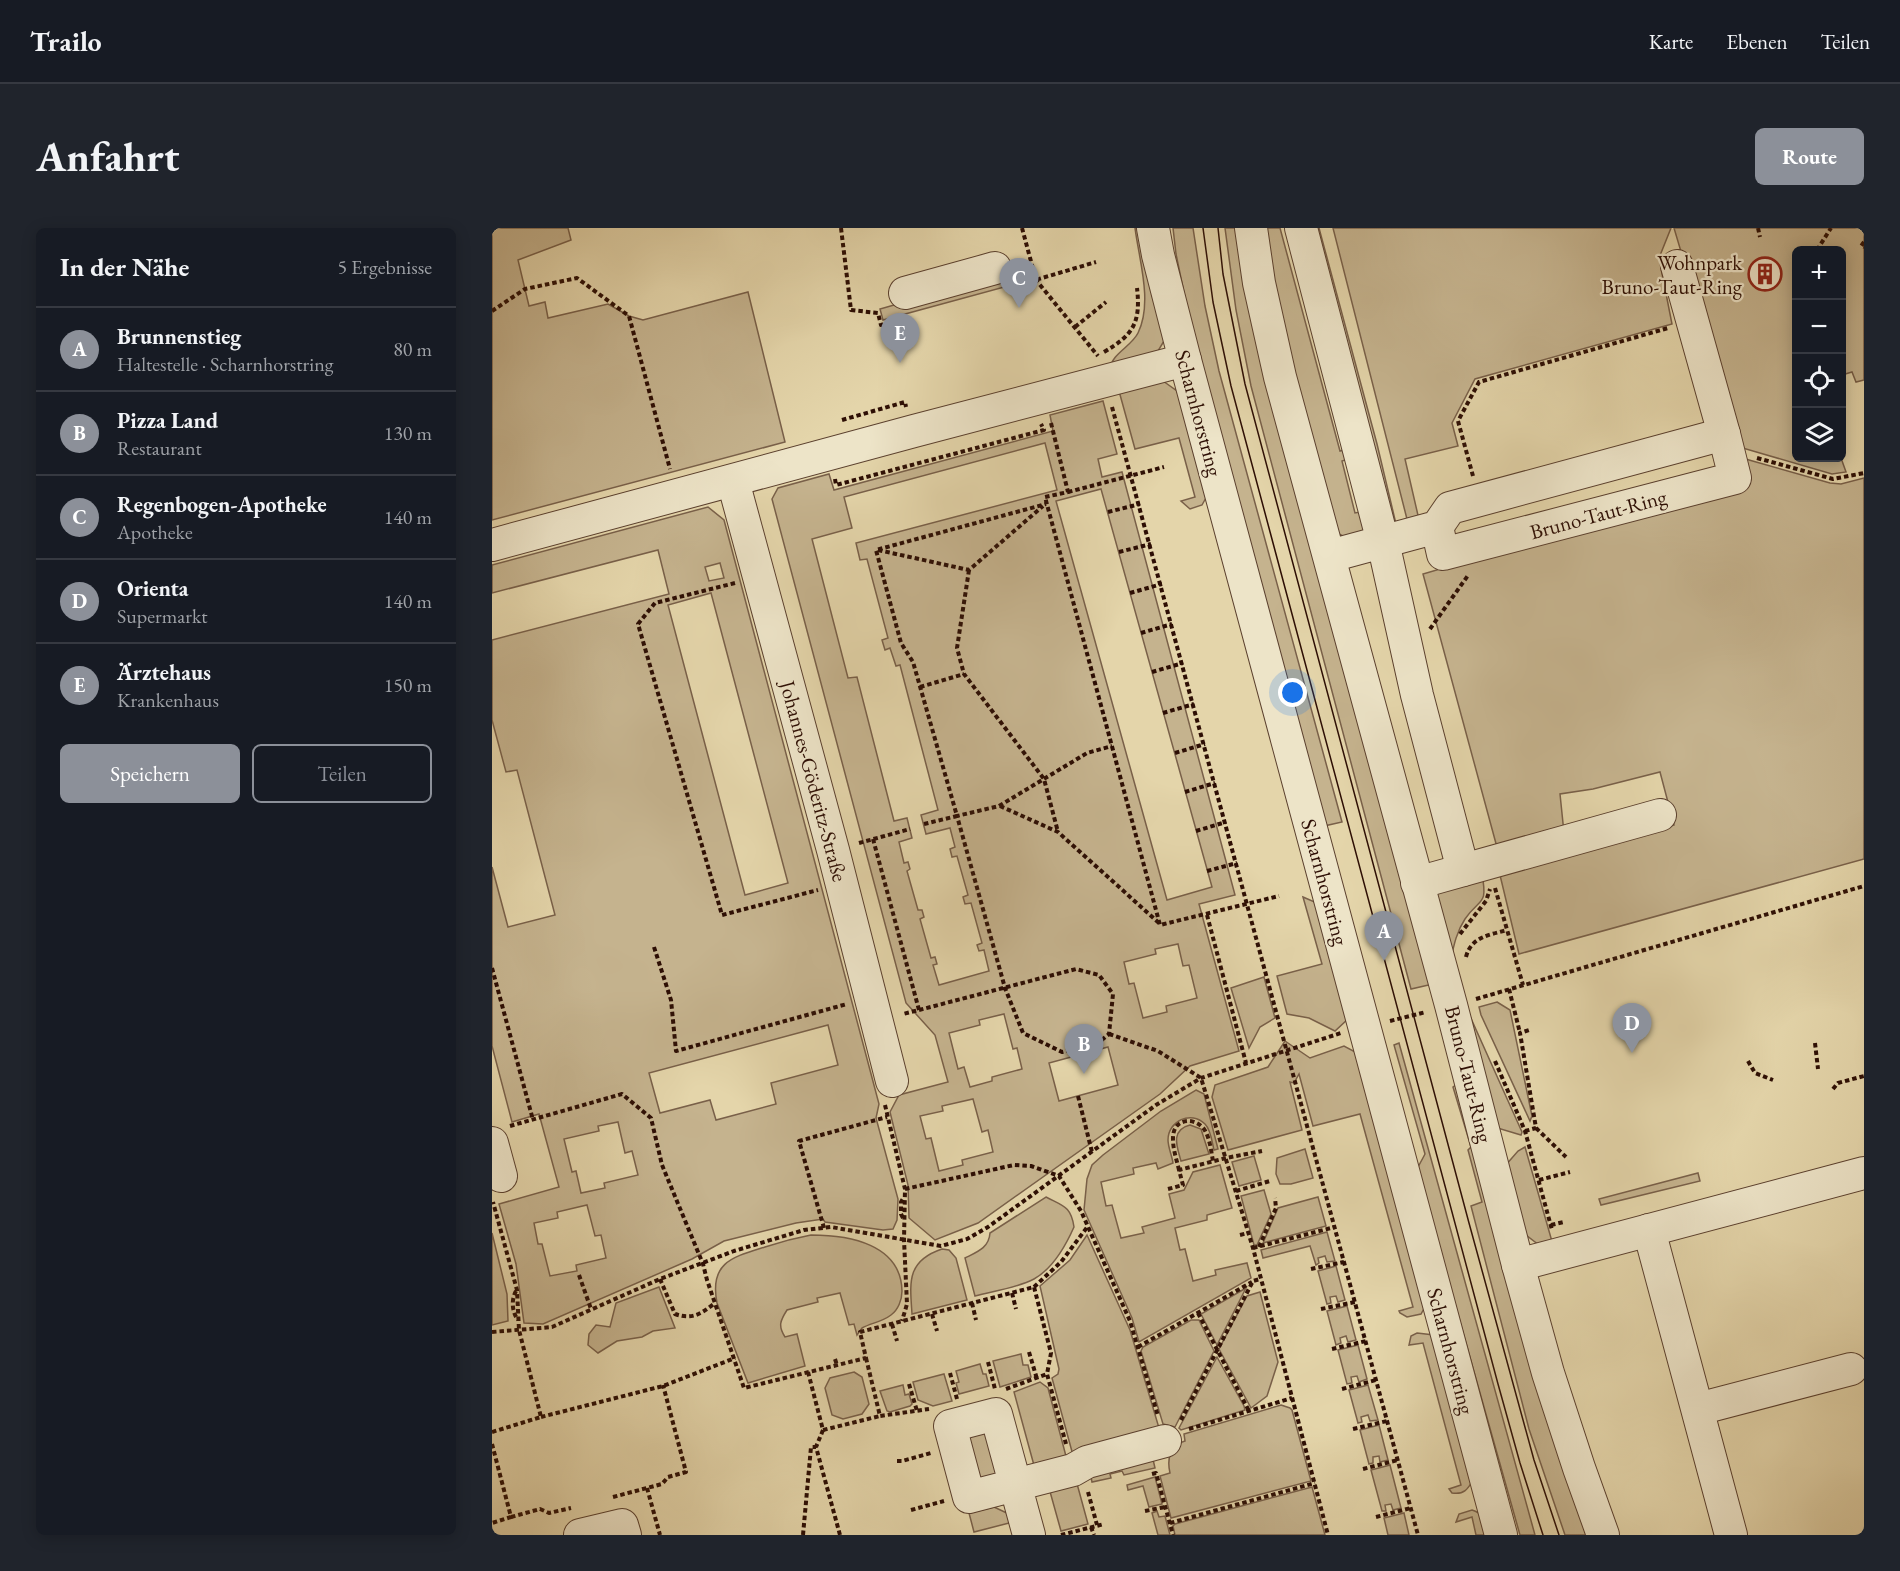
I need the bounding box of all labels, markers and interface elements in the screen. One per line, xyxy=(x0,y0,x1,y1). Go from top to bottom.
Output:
text: Trailo xyxy=(30,23,102,59)
text: Karte xyxy=(1649,28,1693,55)
text: Ebenen xyxy=(1726,28,1787,55)
text: Teilen xyxy=(1820,28,1870,55)
button: Route xyxy=(1755,128,1864,185)
text: Anfahrt xyxy=(36,129,179,184)
map controls xyxy=(1792,246,1846,462)
button: + xyxy=(1792,246,1846,300)
place label: Wohnpark Bruno-Taut-Ring xyxy=(1602,249,1743,300)
text: In der Nähe xyxy=(60,250,189,284)
text: 5 Ergebnisse xyxy=(337,254,432,280)
building icon: Wohnpark Bruno-Taut-Ring xyxy=(1747,256,1783,292)
pin: C xyxy=(1000,259,1038,308)
button: − xyxy=(1792,300,1846,354)
pin: E xyxy=(880,314,920,363)
text: Brunnenstieg xyxy=(117,322,241,351)
text: A xyxy=(72,336,87,362)
text: 80 m xyxy=(393,336,432,362)
street label: Scharnhorstring xyxy=(1169,347,1229,480)
text: Haltestelle · Scharnhorstring xyxy=(117,351,333,377)
button: locate xyxy=(1792,354,1846,408)
text: Pizza Land xyxy=(117,406,218,435)
button: layers xyxy=(1792,408,1846,462)
text: B xyxy=(73,420,86,446)
text: 130 m xyxy=(384,420,432,446)
text: Restaurant xyxy=(117,435,202,461)
street label: Bruno-Taut-Ring xyxy=(1527,483,1670,545)
text: Regenbogen-Apotheke xyxy=(117,490,327,519)
text: C xyxy=(72,504,87,530)
text: 140 m xyxy=(384,504,432,530)
text: Apotheke xyxy=(117,519,193,545)
text: Orienta xyxy=(117,574,188,603)
text: D xyxy=(72,588,87,614)
text: 140 m xyxy=(384,588,432,614)
text: Supermarkt xyxy=(117,603,208,629)
text: Ärztehaus xyxy=(117,658,211,687)
text: E xyxy=(74,672,85,698)
text: 150 m xyxy=(384,672,432,698)
street label: Johannes-Göderitz-Straße xyxy=(774,676,854,884)
your location xyxy=(1278,678,1307,707)
text: Krankenhaus xyxy=(117,687,219,713)
button: Speichern xyxy=(60,744,240,803)
button: Teilen xyxy=(252,744,432,803)
street label: Scharnhorstring xyxy=(1295,816,1355,949)
pin: A xyxy=(1364,912,1404,961)
street label: Bruno-Taut-Ring xyxy=(1439,1003,1499,1146)
pin: D xyxy=(1612,1004,1652,1053)
pin: B xyxy=(1064,1024,1104,1074)
street label: Scharnhorstring xyxy=(1421,1285,1481,1418)

